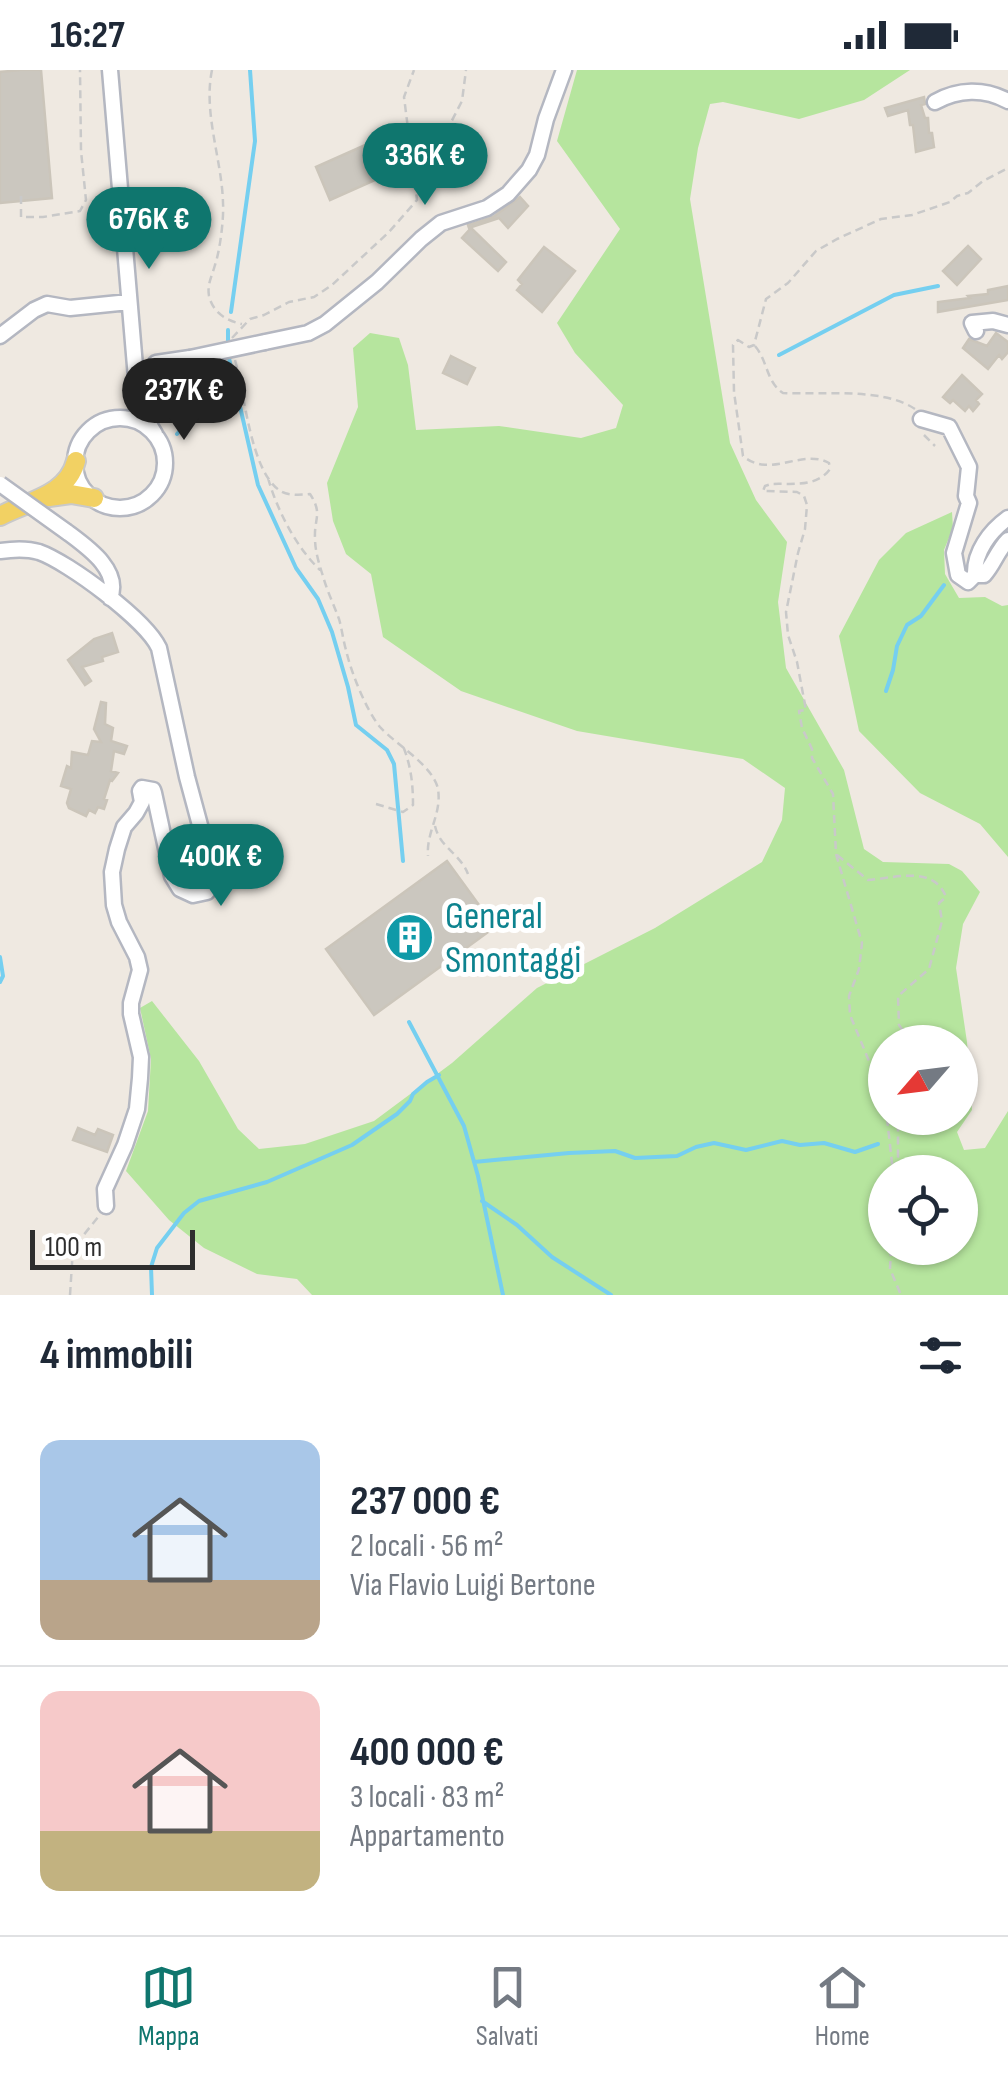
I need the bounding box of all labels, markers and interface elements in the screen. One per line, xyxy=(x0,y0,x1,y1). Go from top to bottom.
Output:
text: 16:27 xyxy=(50,13,125,58)
pin: 336K € xyxy=(344,123,506,208)
text: 336K € xyxy=(385,136,465,175)
pin: 676K € xyxy=(68,187,230,272)
text: 676K € xyxy=(108,200,190,239)
pin: 237K € xyxy=(103,358,265,443)
text: 237K € xyxy=(144,371,224,410)
pin: 400K € xyxy=(140,824,302,909)
text: 400K € xyxy=(180,837,262,876)
place label: General Smontaggi xyxy=(445,894,581,983)
building icon: General Smontaggi xyxy=(384,912,436,964)
north arrow xyxy=(868,1025,978,1135)
map controls xyxy=(868,1025,978,1265)
button: locate xyxy=(868,1155,978,1265)
scale bar xyxy=(30,1225,195,1270)
text: 100 m xyxy=(45,1231,102,1264)
icon: filters xyxy=(913,1328,968,1383)
text: 4 immobili xyxy=(40,1330,193,1381)
text: 237 000 € xyxy=(350,1476,500,1527)
icon: home xyxy=(120,1480,240,1600)
text: 2 locali · 56 m² xyxy=(350,1527,504,1566)
text: Via Flavio Luigi Bertone xyxy=(350,1566,596,1605)
text: 400 000 € xyxy=(350,1727,504,1778)
icon: home xyxy=(120,1731,240,1851)
text: 3 locali · 83 m² xyxy=(350,1778,505,1817)
text: Appartamento xyxy=(350,1817,505,1856)
tab: Mappa xyxy=(138,1960,199,2053)
tab: Salvati xyxy=(476,1960,539,2053)
tab: Home xyxy=(815,1960,870,2053)

